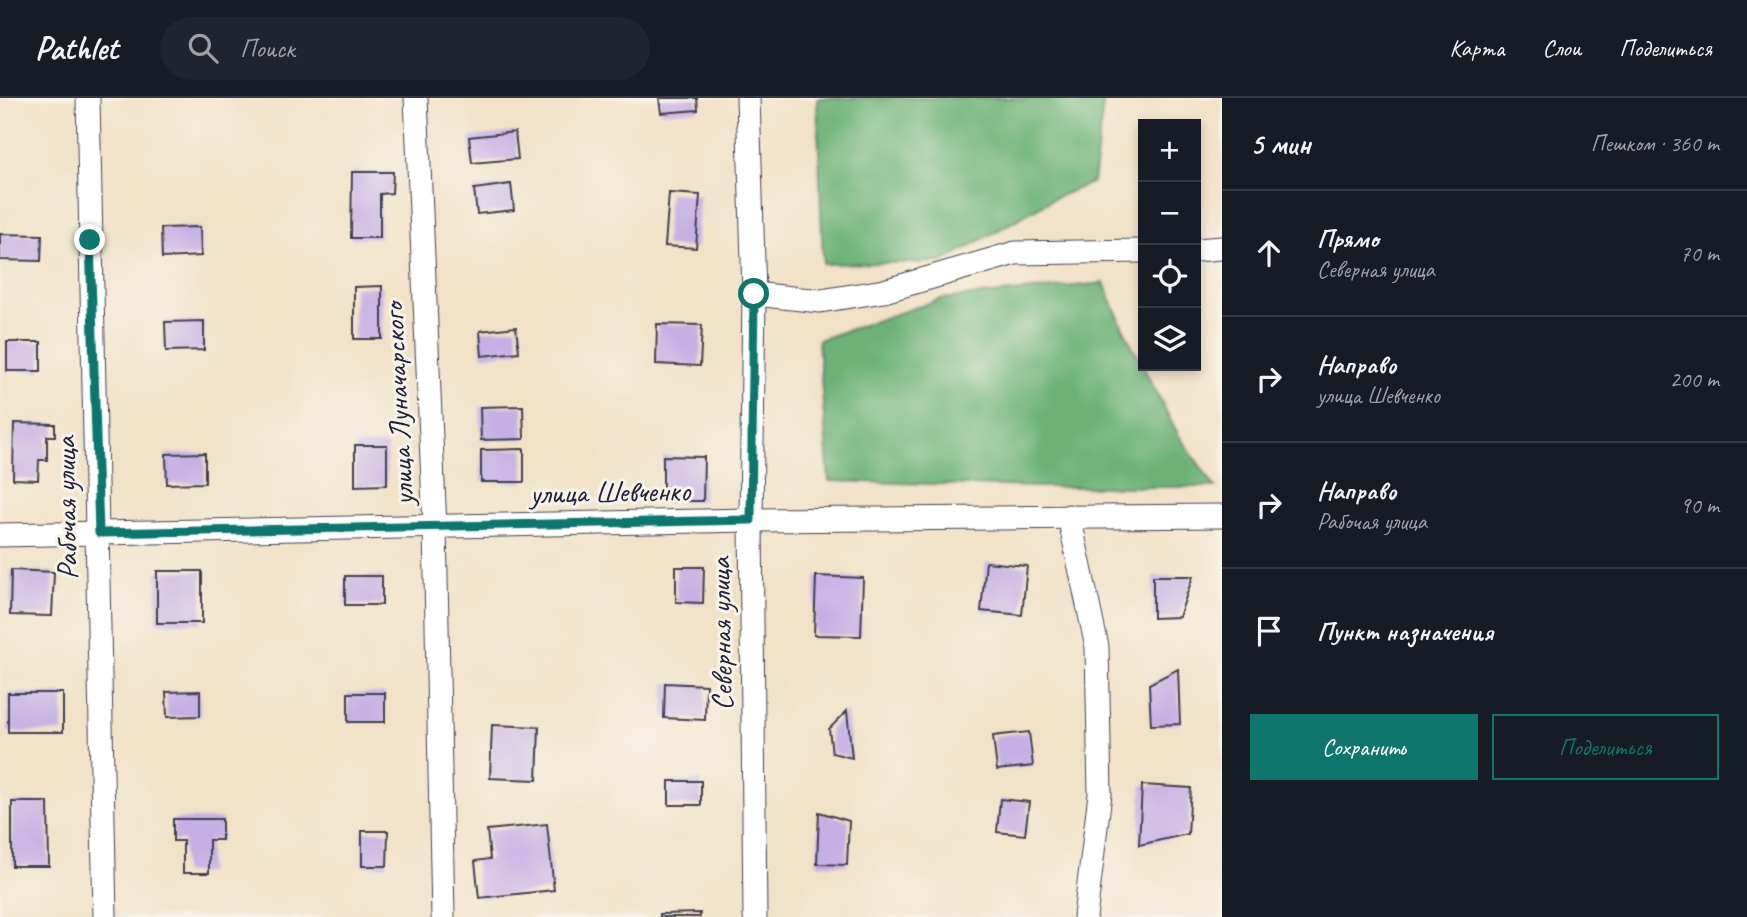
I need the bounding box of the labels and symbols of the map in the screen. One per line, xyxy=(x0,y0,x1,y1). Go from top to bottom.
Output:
route end xyxy=(74,224,105,255)
route start xyxy=(738,278,769,309)
street label: улица Луначарского xyxy=(374,298,422,508)
street label: Рабочая улица xyxy=(46,434,86,580)
street label: улица Шевченко xyxy=(528,472,692,512)
street label: Северная улица xyxy=(701,555,741,711)

